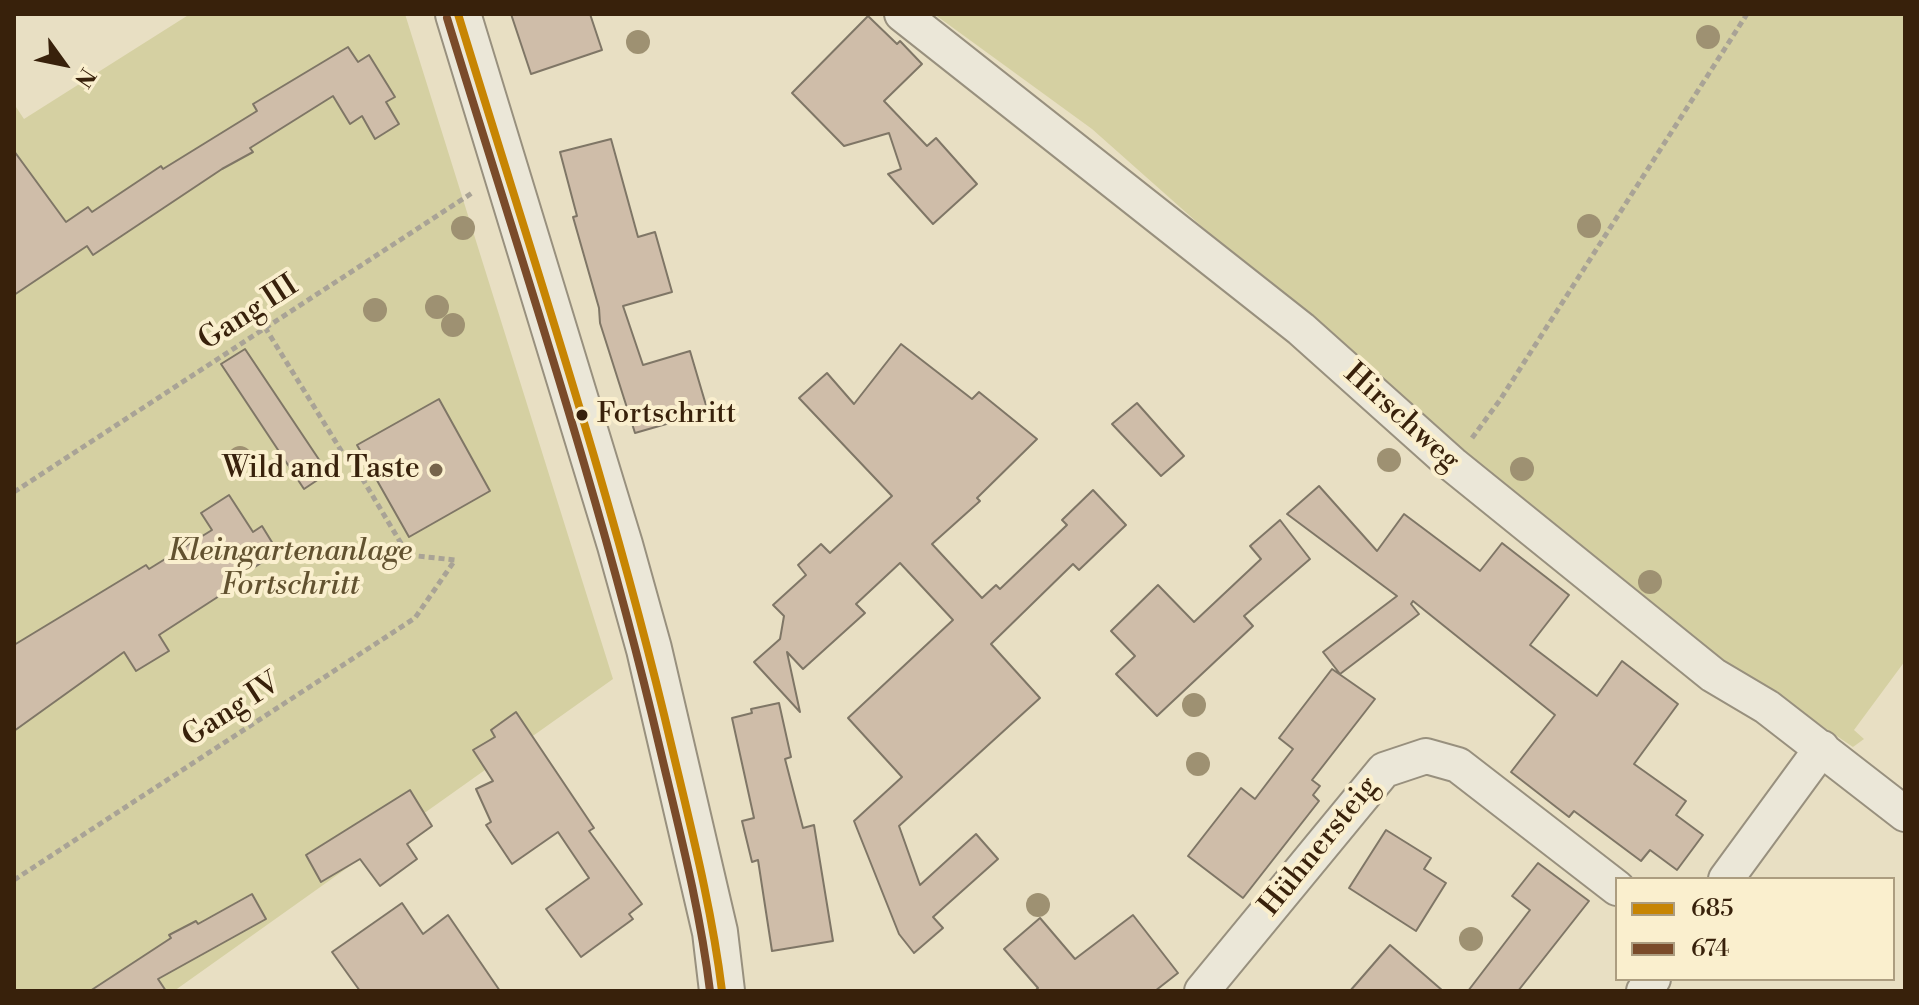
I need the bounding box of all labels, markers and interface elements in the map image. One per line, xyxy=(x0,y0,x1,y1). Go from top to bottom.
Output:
north arrow xyxy=(24,24,104,104)
text: N xyxy=(68,63,101,92)
street label: Gang III xyxy=(193,269,305,359)
street label: Hirschweg xyxy=(1336,356,1466,480)
place label: Fortschritt xyxy=(597,398,736,432)
marker: Fortschritt xyxy=(574,407,590,423)
place label: Wild and Taste xyxy=(222,452,420,488)
marker: Wild and Taste xyxy=(427,461,445,479)
park label: Kleingartenanlage Fortschritt xyxy=(168,535,412,606)
street label: Gang IV xyxy=(176,666,288,756)
street label: Hühnersteig xyxy=(1253,770,1387,924)
legend xyxy=(1615,877,1895,981)
text: 685 xyxy=(1691,894,1733,924)
text: 674 xyxy=(1691,934,1729,964)

